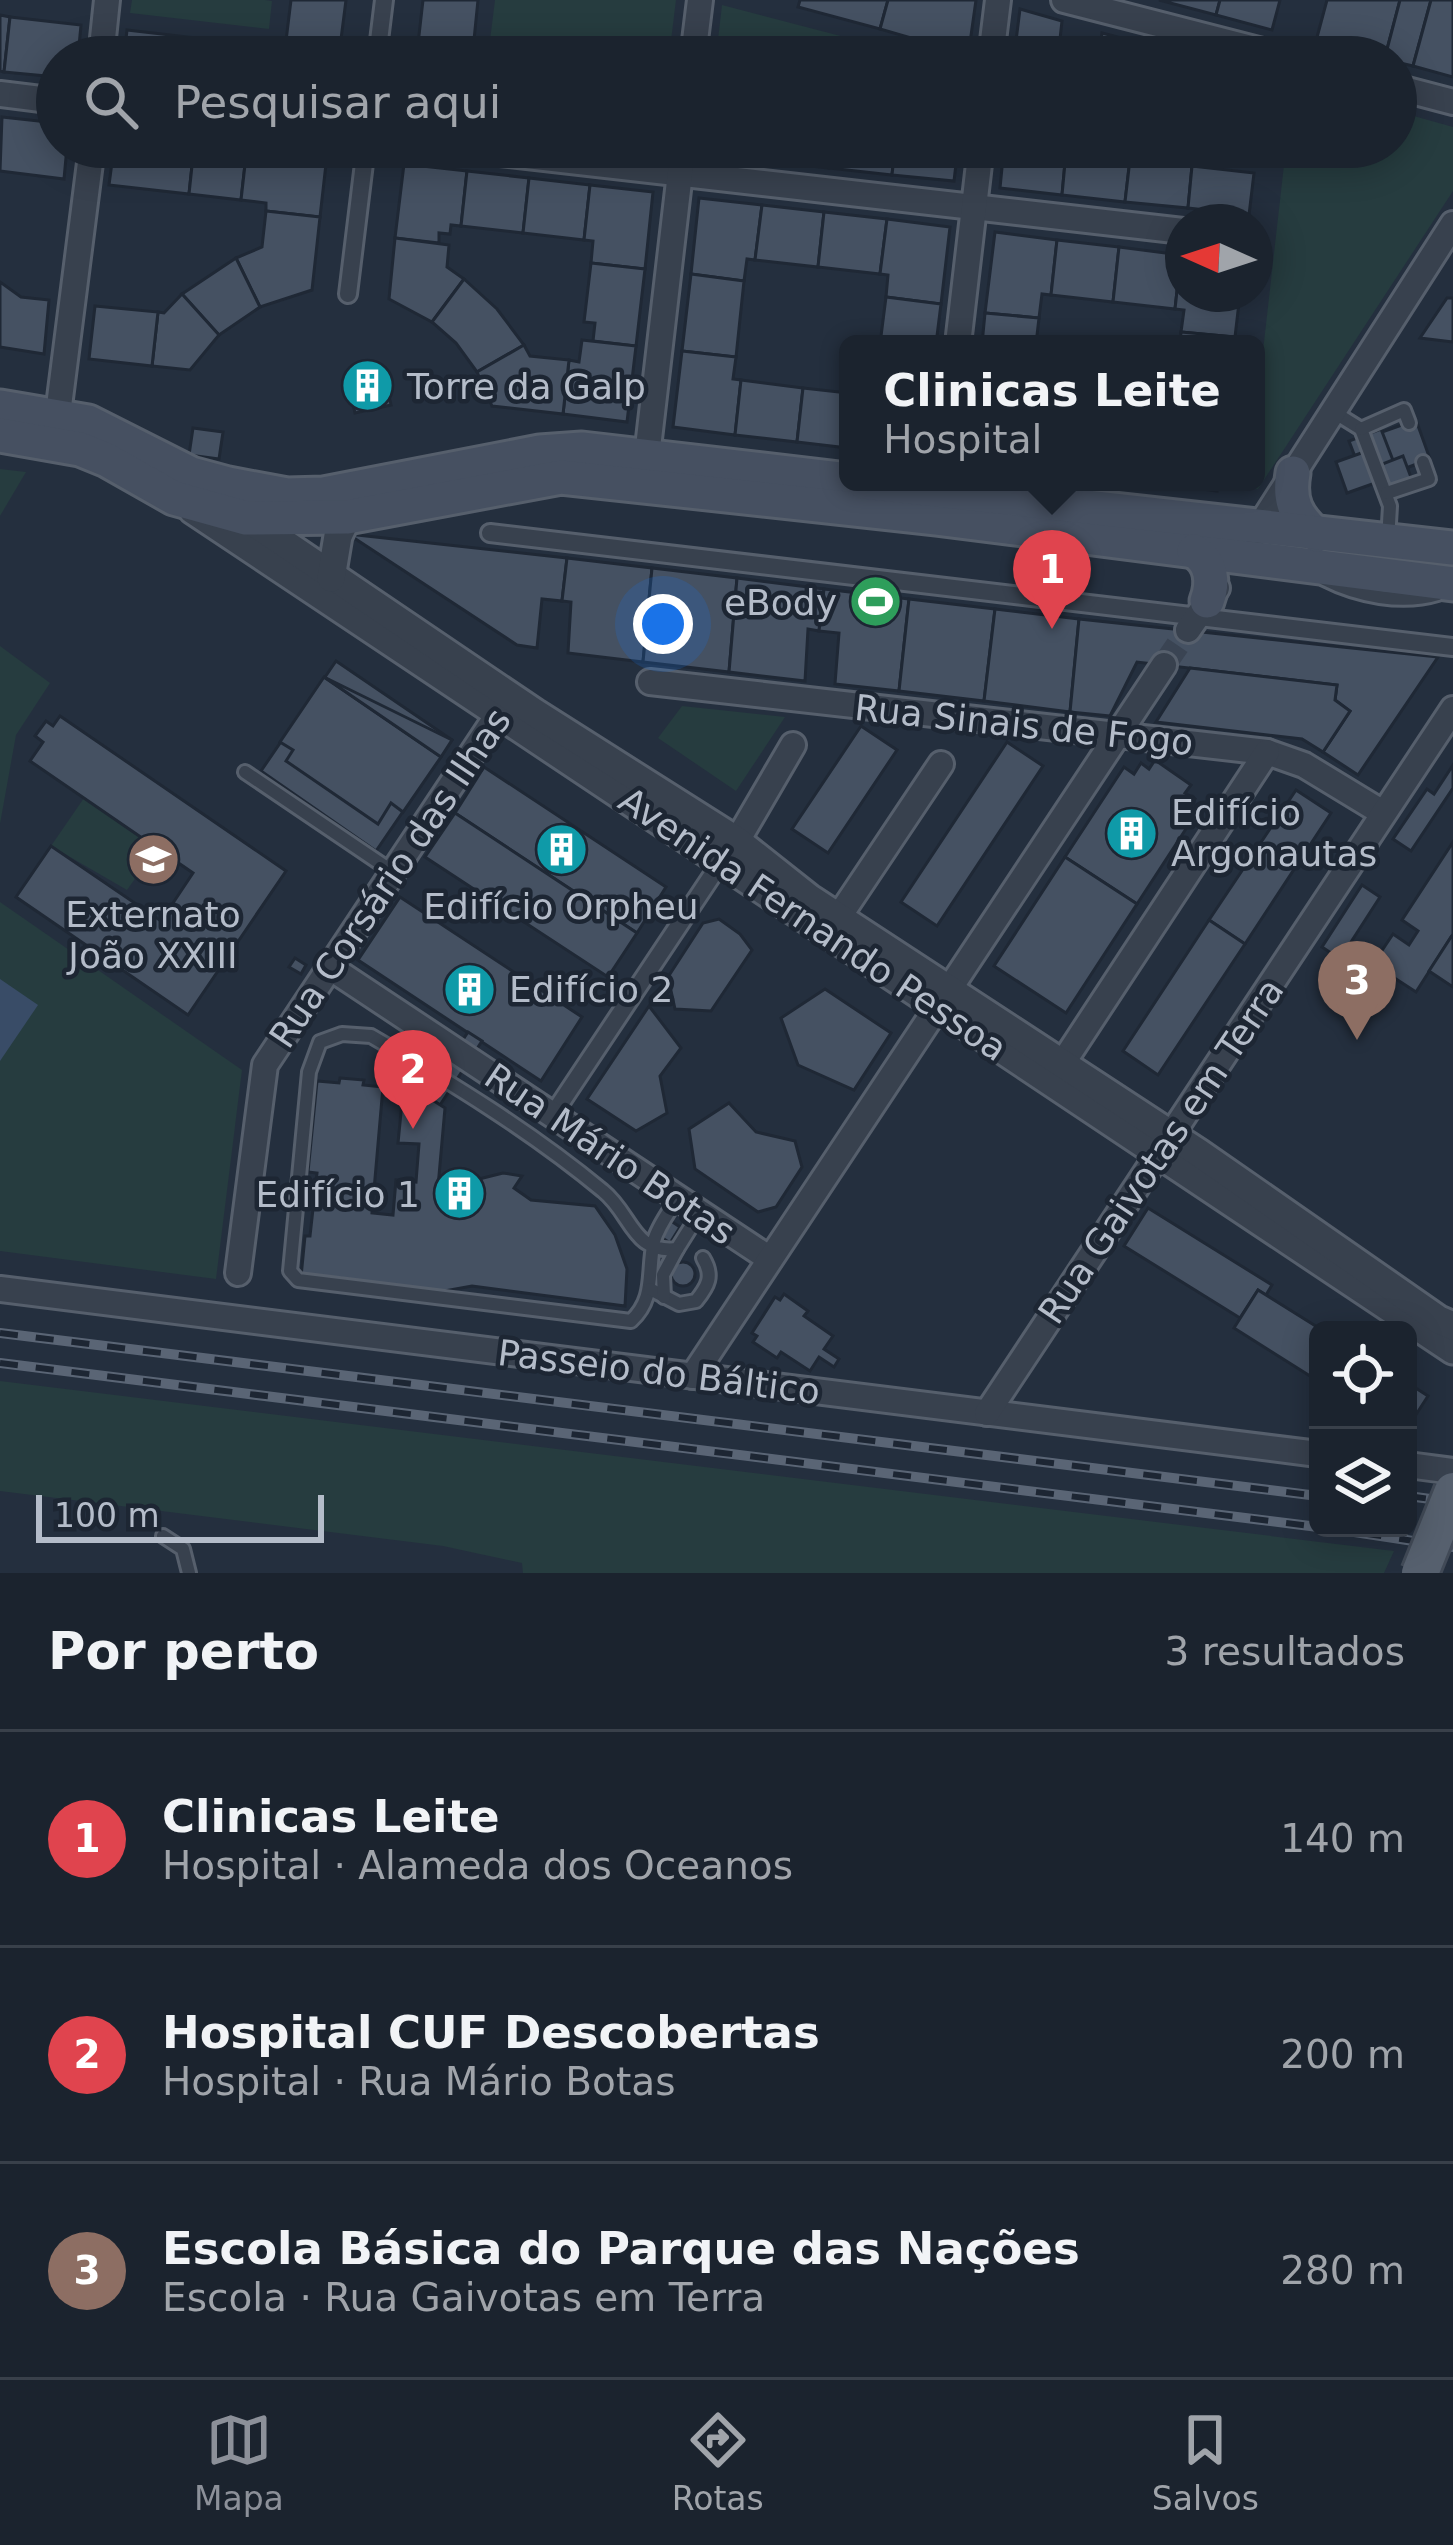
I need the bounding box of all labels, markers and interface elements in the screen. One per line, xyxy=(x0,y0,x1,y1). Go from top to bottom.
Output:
search box xyxy=(36,36,1417,168)
icon: search xyxy=(78,69,144,135)
text: Pesquisar aqui xyxy=(174,76,501,129)
north arrow xyxy=(1165,204,1273,312)
popup xyxy=(839,335,1265,491)
building icon: Torre da Galp xyxy=(340,358,396,414)
text: Clinicas Leite xyxy=(883,364,1221,417)
place label: Torre da Galp xyxy=(406,366,646,407)
text: Hospital xyxy=(883,417,1042,462)
pin: 1 xyxy=(1013,530,1091,629)
sports icon: eBody xyxy=(848,574,904,630)
place label: eBody xyxy=(724,582,837,623)
your location xyxy=(633,594,693,654)
street label: Rua Sinais de Fogo xyxy=(853,687,1195,763)
street label: Rua Corsário das Ilhas xyxy=(261,701,519,1055)
street label: Avenida Fernando Pessoa xyxy=(612,779,1014,1069)
place label: Edifício Argonautas xyxy=(1171,792,1377,874)
building icon: Edifício Argonautas xyxy=(1104,805,1160,861)
building icon: Edifício Orpheu xyxy=(533,822,589,878)
school or university icon: Externato João XXIII xyxy=(125,831,181,887)
place label: Edifício Orpheu xyxy=(423,886,699,927)
place label: Externato João XXIII xyxy=(65,894,241,976)
pin: 3 xyxy=(1318,941,1396,1040)
building icon: Edifício 2 xyxy=(442,961,498,1017)
place label: Edifício 2 xyxy=(509,969,673,1010)
street label: Rua Gaivotas em Terra xyxy=(1030,971,1292,1331)
pin: 2 xyxy=(374,1030,452,1129)
street label: Rua Mário Botas xyxy=(477,1055,743,1253)
building icon: Edifício 1 xyxy=(431,1166,487,1222)
place label: Edifício 1 xyxy=(256,1174,420,1215)
map controls xyxy=(1309,1321,1417,1537)
button: locate xyxy=(1309,1321,1417,1429)
street label: Passeio do Báltico xyxy=(496,1332,822,1412)
button: layers xyxy=(1309,1429,1417,1537)
scale bar xyxy=(36,1489,324,1542)
text: 100 m xyxy=(54,1496,160,1535)
text: Por perto xyxy=(48,1622,319,1681)
text: 3 resultados xyxy=(1165,1629,1405,1674)
text: Clinicas Leite xyxy=(162,1790,499,1843)
text: 1 xyxy=(73,1816,101,1861)
text: 140 m xyxy=(1280,1816,1405,1861)
text: Hospital · Alameda dos Oceanos xyxy=(162,1843,793,1888)
text: Hospital CUF Descobertas xyxy=(162,2006,820,2059)
text: 2 xyxy=(73,2032,101,2077)
text: 200 m xyxy=(1280,2032,1405,2077)
text: Hospital · Rua Mário Botas xyxy=(162,2059,675,2104)
text: Escola Básica do Parque das Nações xyxy=(162,2222,1080,2275)
text: 3 xyxy=(73,2248,101,2293)
text: 280 m xyxy=(1280,2248,1405,2293)
text: Escola · Rua Gaivotas em Terra xyxy=(162,2275,765,2320)
tab: Mapa xyxy=(194,2407,284,2518)
tab: Rotas xyxy=(672,2407,764,2518)
tab: Salvos xyxy=(1152,2407,1259,2518)

